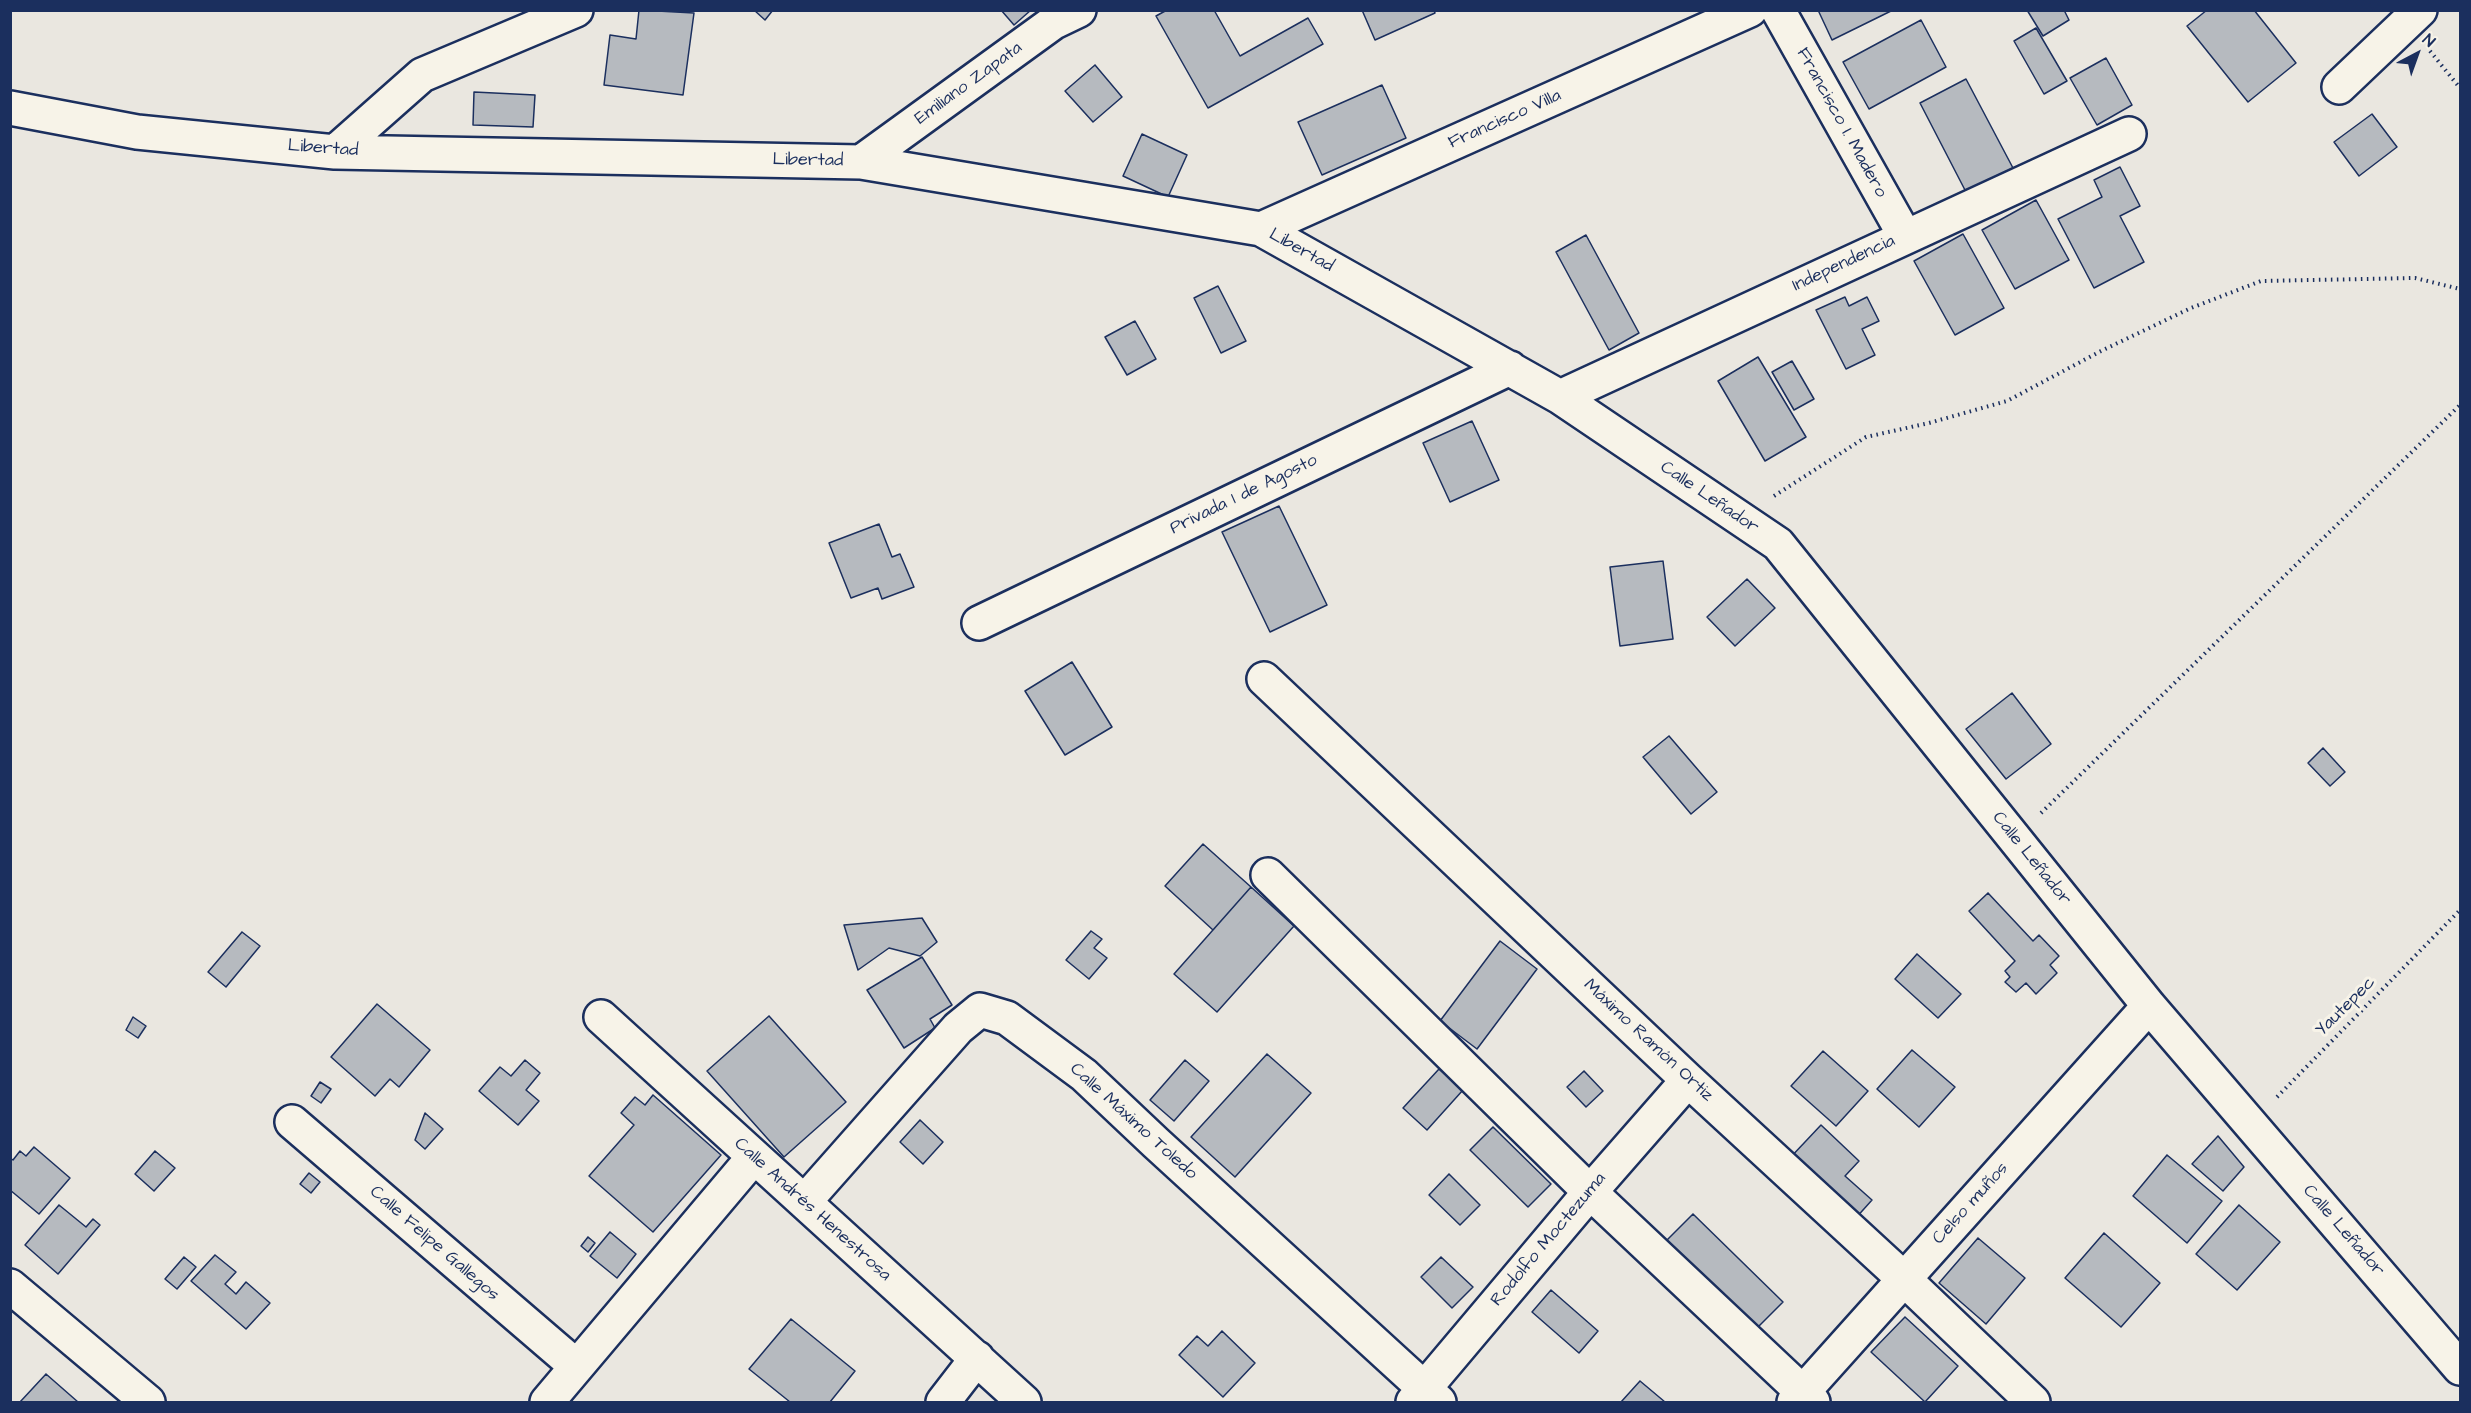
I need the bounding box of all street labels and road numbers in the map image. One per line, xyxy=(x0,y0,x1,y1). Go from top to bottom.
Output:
street label: Emiliano Zapata xyxy=(911,38,1027,130)
street label: Francisco I. Madero xyxy=(1791,44,1891,202)
street label: Francisco Villa xyxy=(1445,85,1565,155)
street label: Libertad xyxy=(287,136,359,162)
street label: Libertad xyxy=(773,150,843,172)
street label: Libertad xyxy=(1265,224,1337,278)
street label: Independencia xyxy=(1789,231,1899,297)
street label: Privada 1 de Agosto xyxy=(1167,450,1321,540)
street label: Calle Leñador xyxy=(1656,457,1762,539)
street label: Calle Leñador xyxy=(1987,808,2075,910)
street label: Yautepec xyxy=(2311,972,2381,1042)
street label: Máximo Ramón Ortiz xyxy=(1579,975,1717,1107)
street label: Calle Máximo Toledo xyxy=(1065,1059,1201,1185)
street label: Calle Andrés Henestrosa xyxy=(729,1134,895,1286)
street label: Celso muños xyxy=(1929,1159,2013,1249)
street label: Rodolfo Moctezuma xyxy=(1487,1169,1611,1311)
street label: Calle Leñador xyxy=(2297,1181,2389,1281)
street label: Calle Felipe Gallegos xyxy=(365,1182,503,1306)

